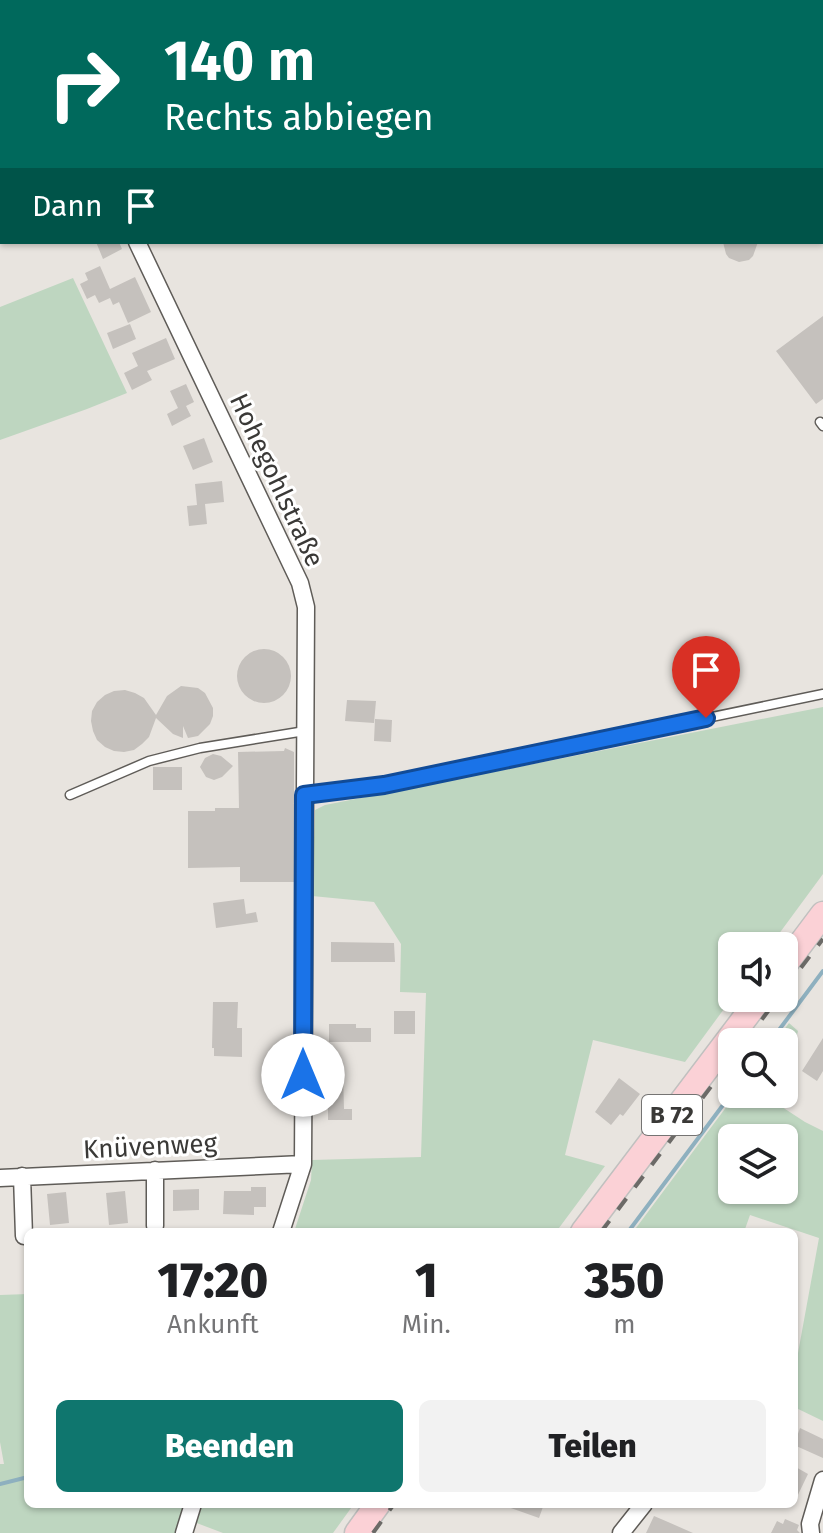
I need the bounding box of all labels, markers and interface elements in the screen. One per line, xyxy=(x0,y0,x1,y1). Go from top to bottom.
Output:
text: 140 m xyxy=(164,28,315,95)
icon: right xyxy=(32,32,136,136)
text: Rechts abbiegen xyxy=(164,96,434,140)
icon: arrive xyxy=(119,184,163,228)
text: Dann xyxy=(32,188,103,224)
street label: Hohegohlstraße xyxy=(223,389,330,572)
pin xyxy=(672,636,740,718)
icon: arrive xyxy=(684,648,728,692)
map controls xyxy=(718,932,798,1204)
button: sound xyxy=(718,932,798,1012)
button: search xyxy=(718,1028,798,1108)
position arrow xyxy=(261,1033,345,1117)
road number: B 72 xyxy=(642,1095,702,1135)
button: layers xyxy=(718,1124,798,1204)
street label: Knüvenweg xyxy=(82,1127,218,1165)
text: 17:20 xyxy=(158,1252,268,1310)
text: 1 xyxy=(415,1252,438,1310)
text: 350 xyxy=(584,1252,664,1310)
text: Ankunft xyxy=(167,1309,259,1340)
text: Min. xyxy=(402,1309,451,1340)
text: m xyxy=(613,1309,636,1340)
button: Beenden xyxy=(56,1400,403,1492)
button: Teilen xyxy=(419,1400,766,1492)

